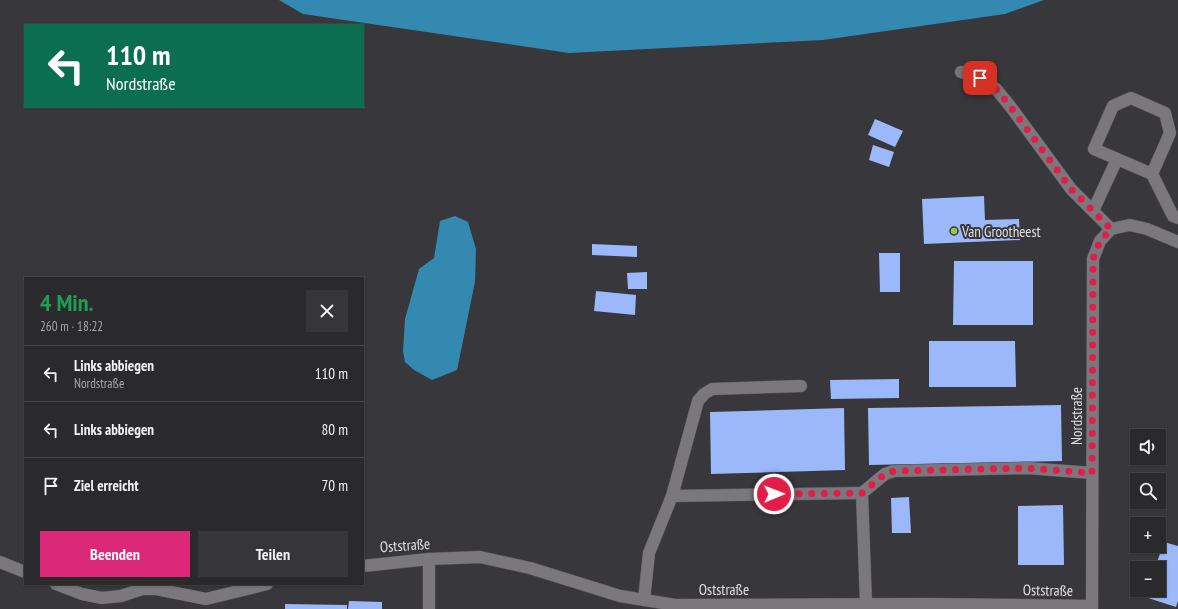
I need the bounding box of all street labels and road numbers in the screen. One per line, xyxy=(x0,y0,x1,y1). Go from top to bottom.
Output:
street label: Nordstraße xyxy=(1067,387,1086,445)
street label: Oststraße xyxy=(379,534,431,556)
street label: Oststraße xyxy=(699,580,749,599)
street label: Oststraße xyxy=(1023,580,1073,600)

